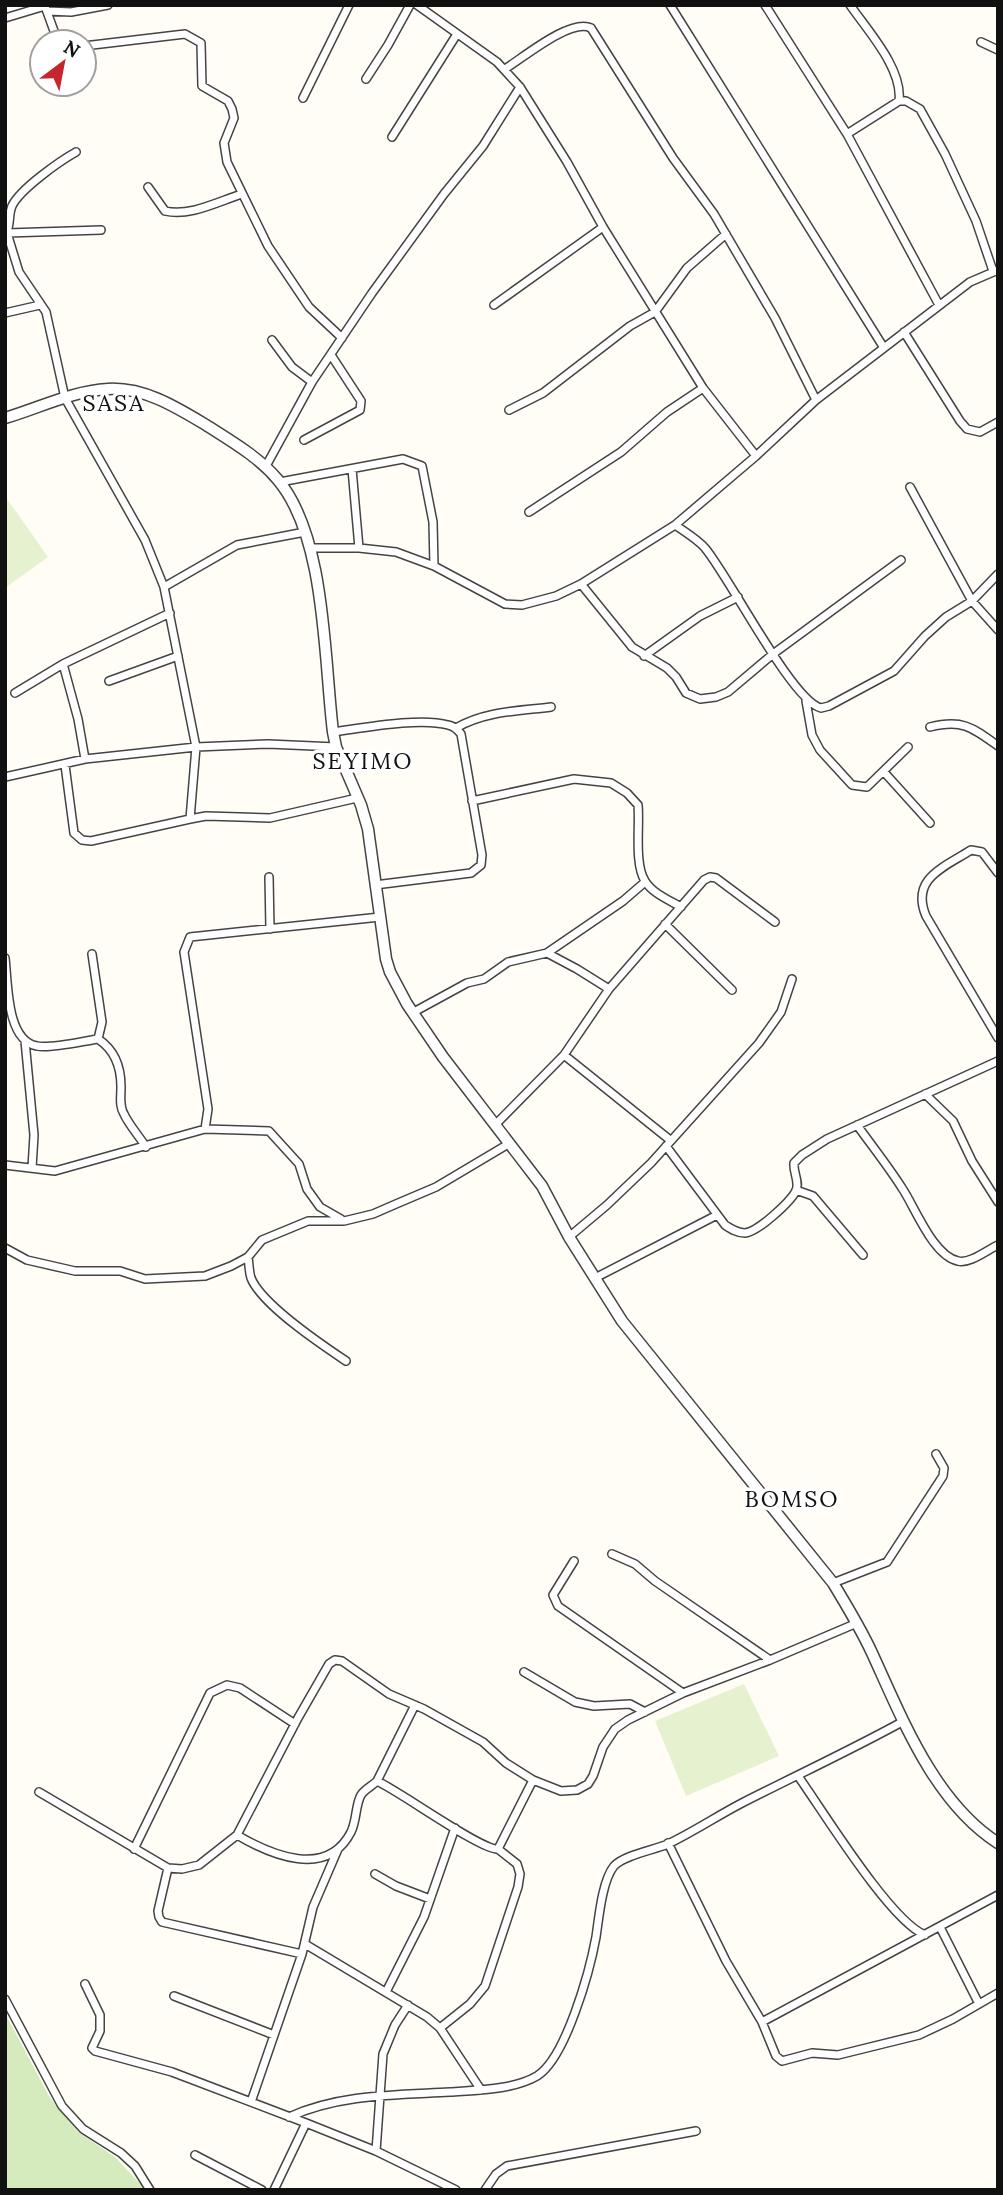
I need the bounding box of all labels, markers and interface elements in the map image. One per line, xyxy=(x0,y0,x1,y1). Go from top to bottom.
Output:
north arrow xyxy=(28,28,98,98)
text: N xyxy=(59,35,85,63)
district label: SASA xyxy=(83,388,145,417)
district label: SEYIMO xyxy=(313,746,413,775)
district label: BOMSO xyxy=(745,1484,839,1513)

